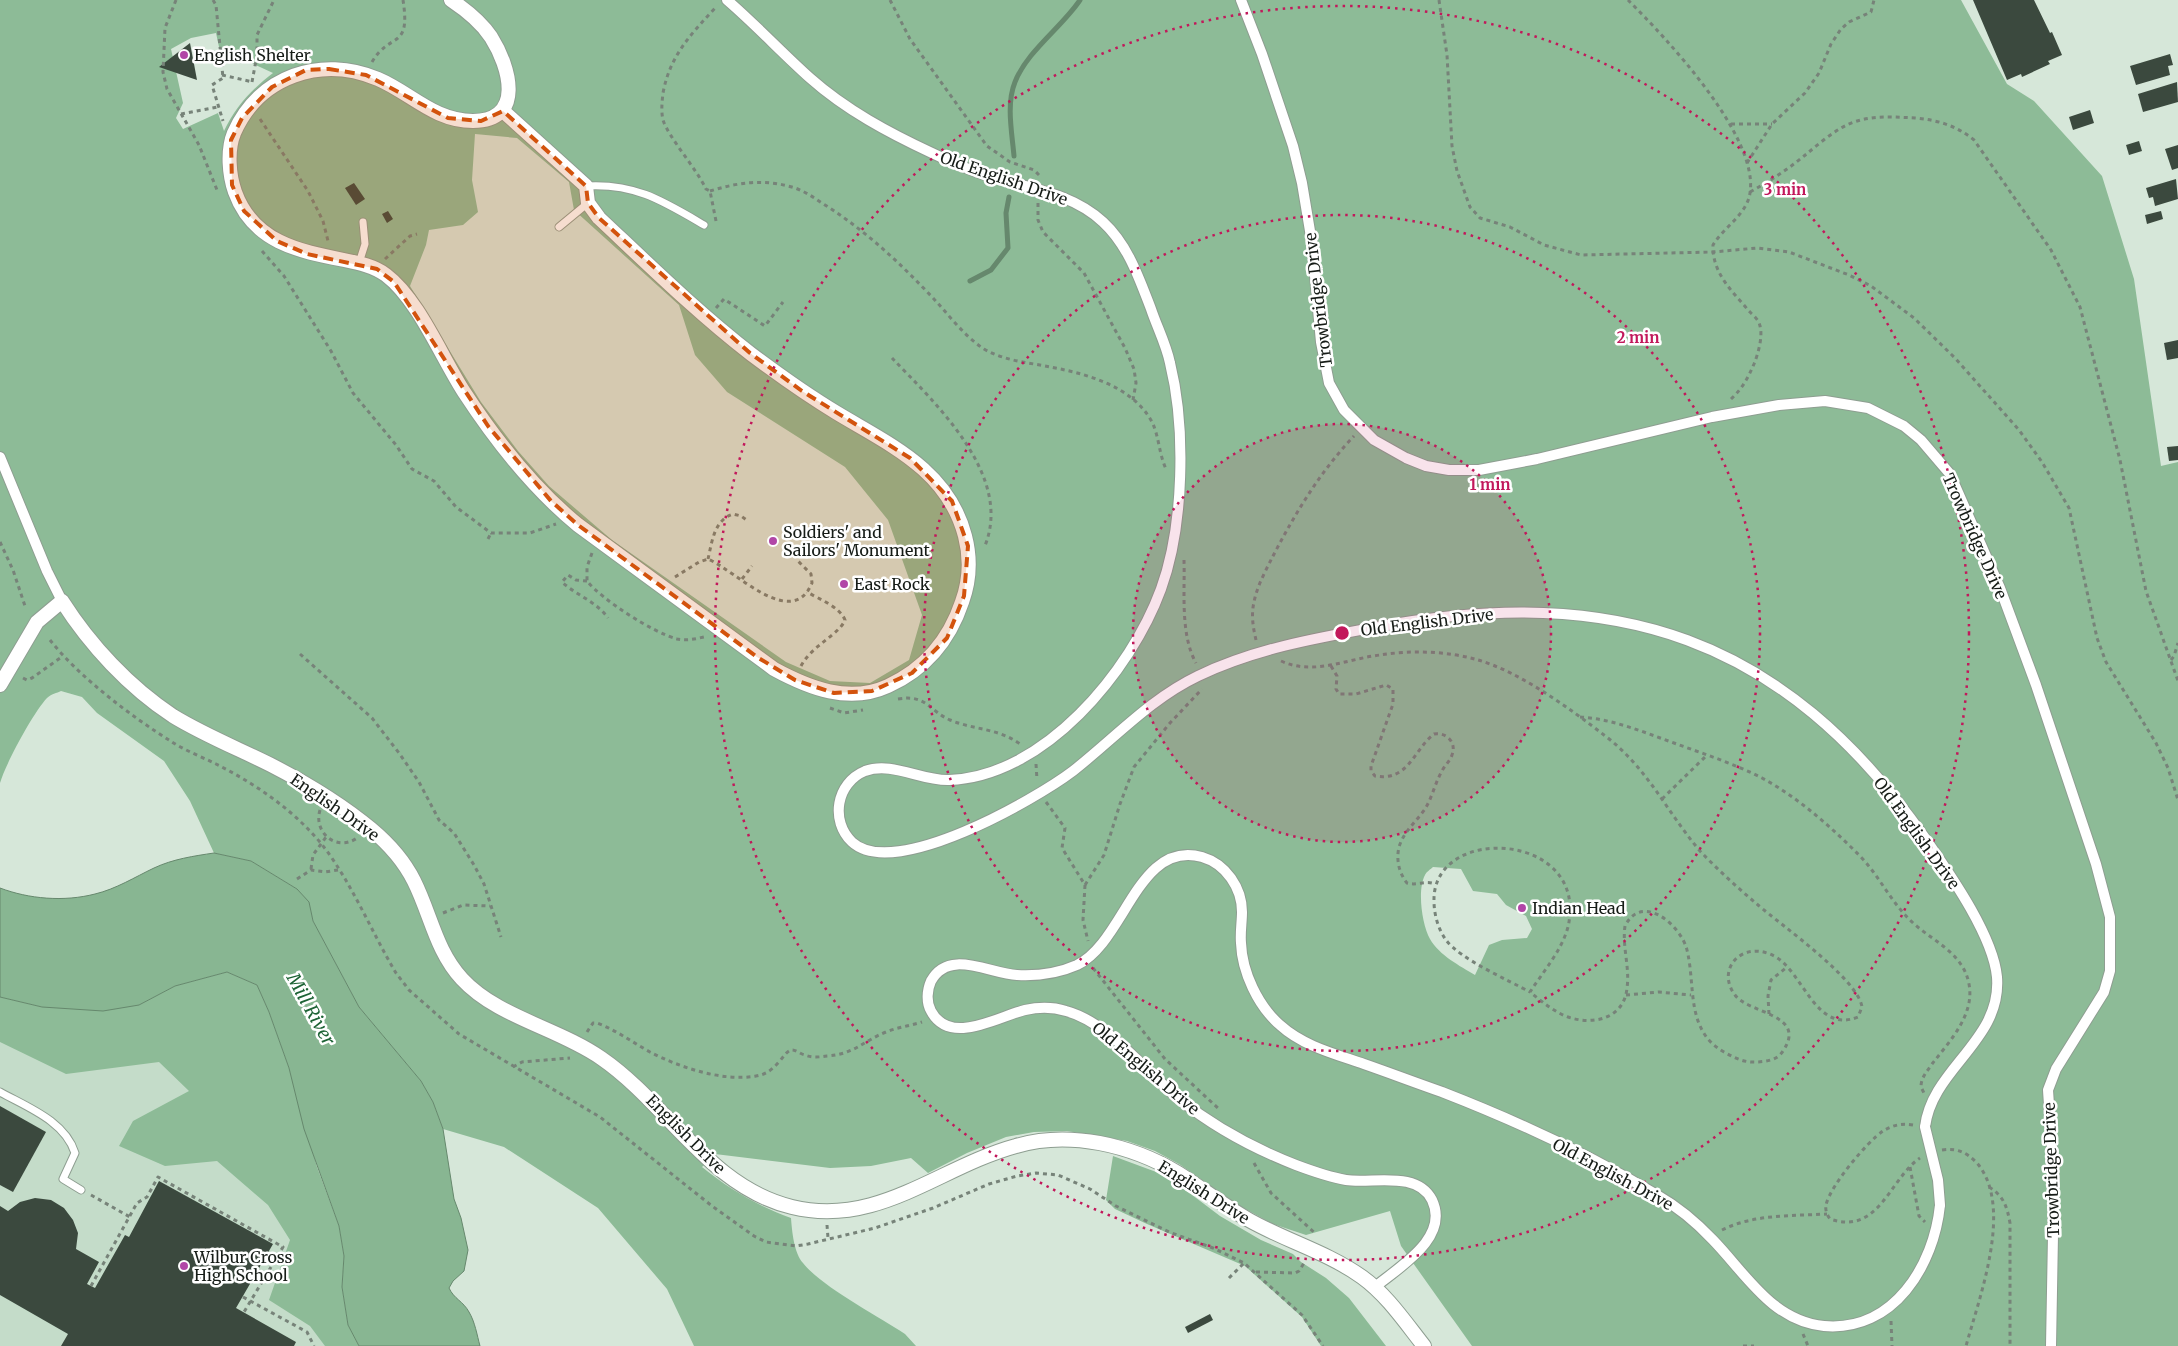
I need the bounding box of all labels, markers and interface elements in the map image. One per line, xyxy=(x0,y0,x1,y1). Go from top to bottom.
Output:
place label: English Shelter xyxy=(194,45,311,65)
marker: English Shelter xyxy=(178,49,190,61)
street label: Old English Drive xyxy=(938,147,1070,209)
text: 3 min xyxy=(1764,180,1806,199)
street label: Trowbridge Drive xyxy=(1300,232,1336,368)
text: 2 min xyxy=(1617,328,1659,347)
street label: Trowbridge Drive xyxy=(1938,470,2012,602)
text: 1 min xyxy=(1470,475,1510,494)
place label: Soldiers' and Sailors' Monument xyxy=(783,522,931,560)
marker: Soldiers' and Sailors' Monument xyxy=(767,535,779,547)
place label: East Rock xyxy=(854,574,931,594)
marker: East Rock xyxy=(838,578,850,590)
street label: Old English Drive xyxy=(1359,604,1495,640)
centre of rings xyxy=(1333,624,1351,642)
street label: English Drive xyxy=(287,769,383,845)
street label: Old English Drive xyxy=(1870,773,1964,893)
place label: Indian Head xyxy=(1532,898,1626,918)
marker: Indian Head xyxy=(1516,902,1528,914)
water label: Mill River xyxy=(281,968,341,1050)
street label: Old English Drive xyxy=(1088,1017,1204,1119)
street label: English Drive xyxy=(642,1090,730,1178)
street label: Trowbridge Drive xyxy=(2039,1102,2063,1238)
street label: Old English Drive xyxy=(1549,1134,1677,1214)
street label: English Drive xyxy=(1155,1156,1253,1228)
place label: Wilbur Cross High School xyxy=(193,1247,293,1285)
marker: Wilbur Cross High School xyxy=(178,1260,190,1272)

